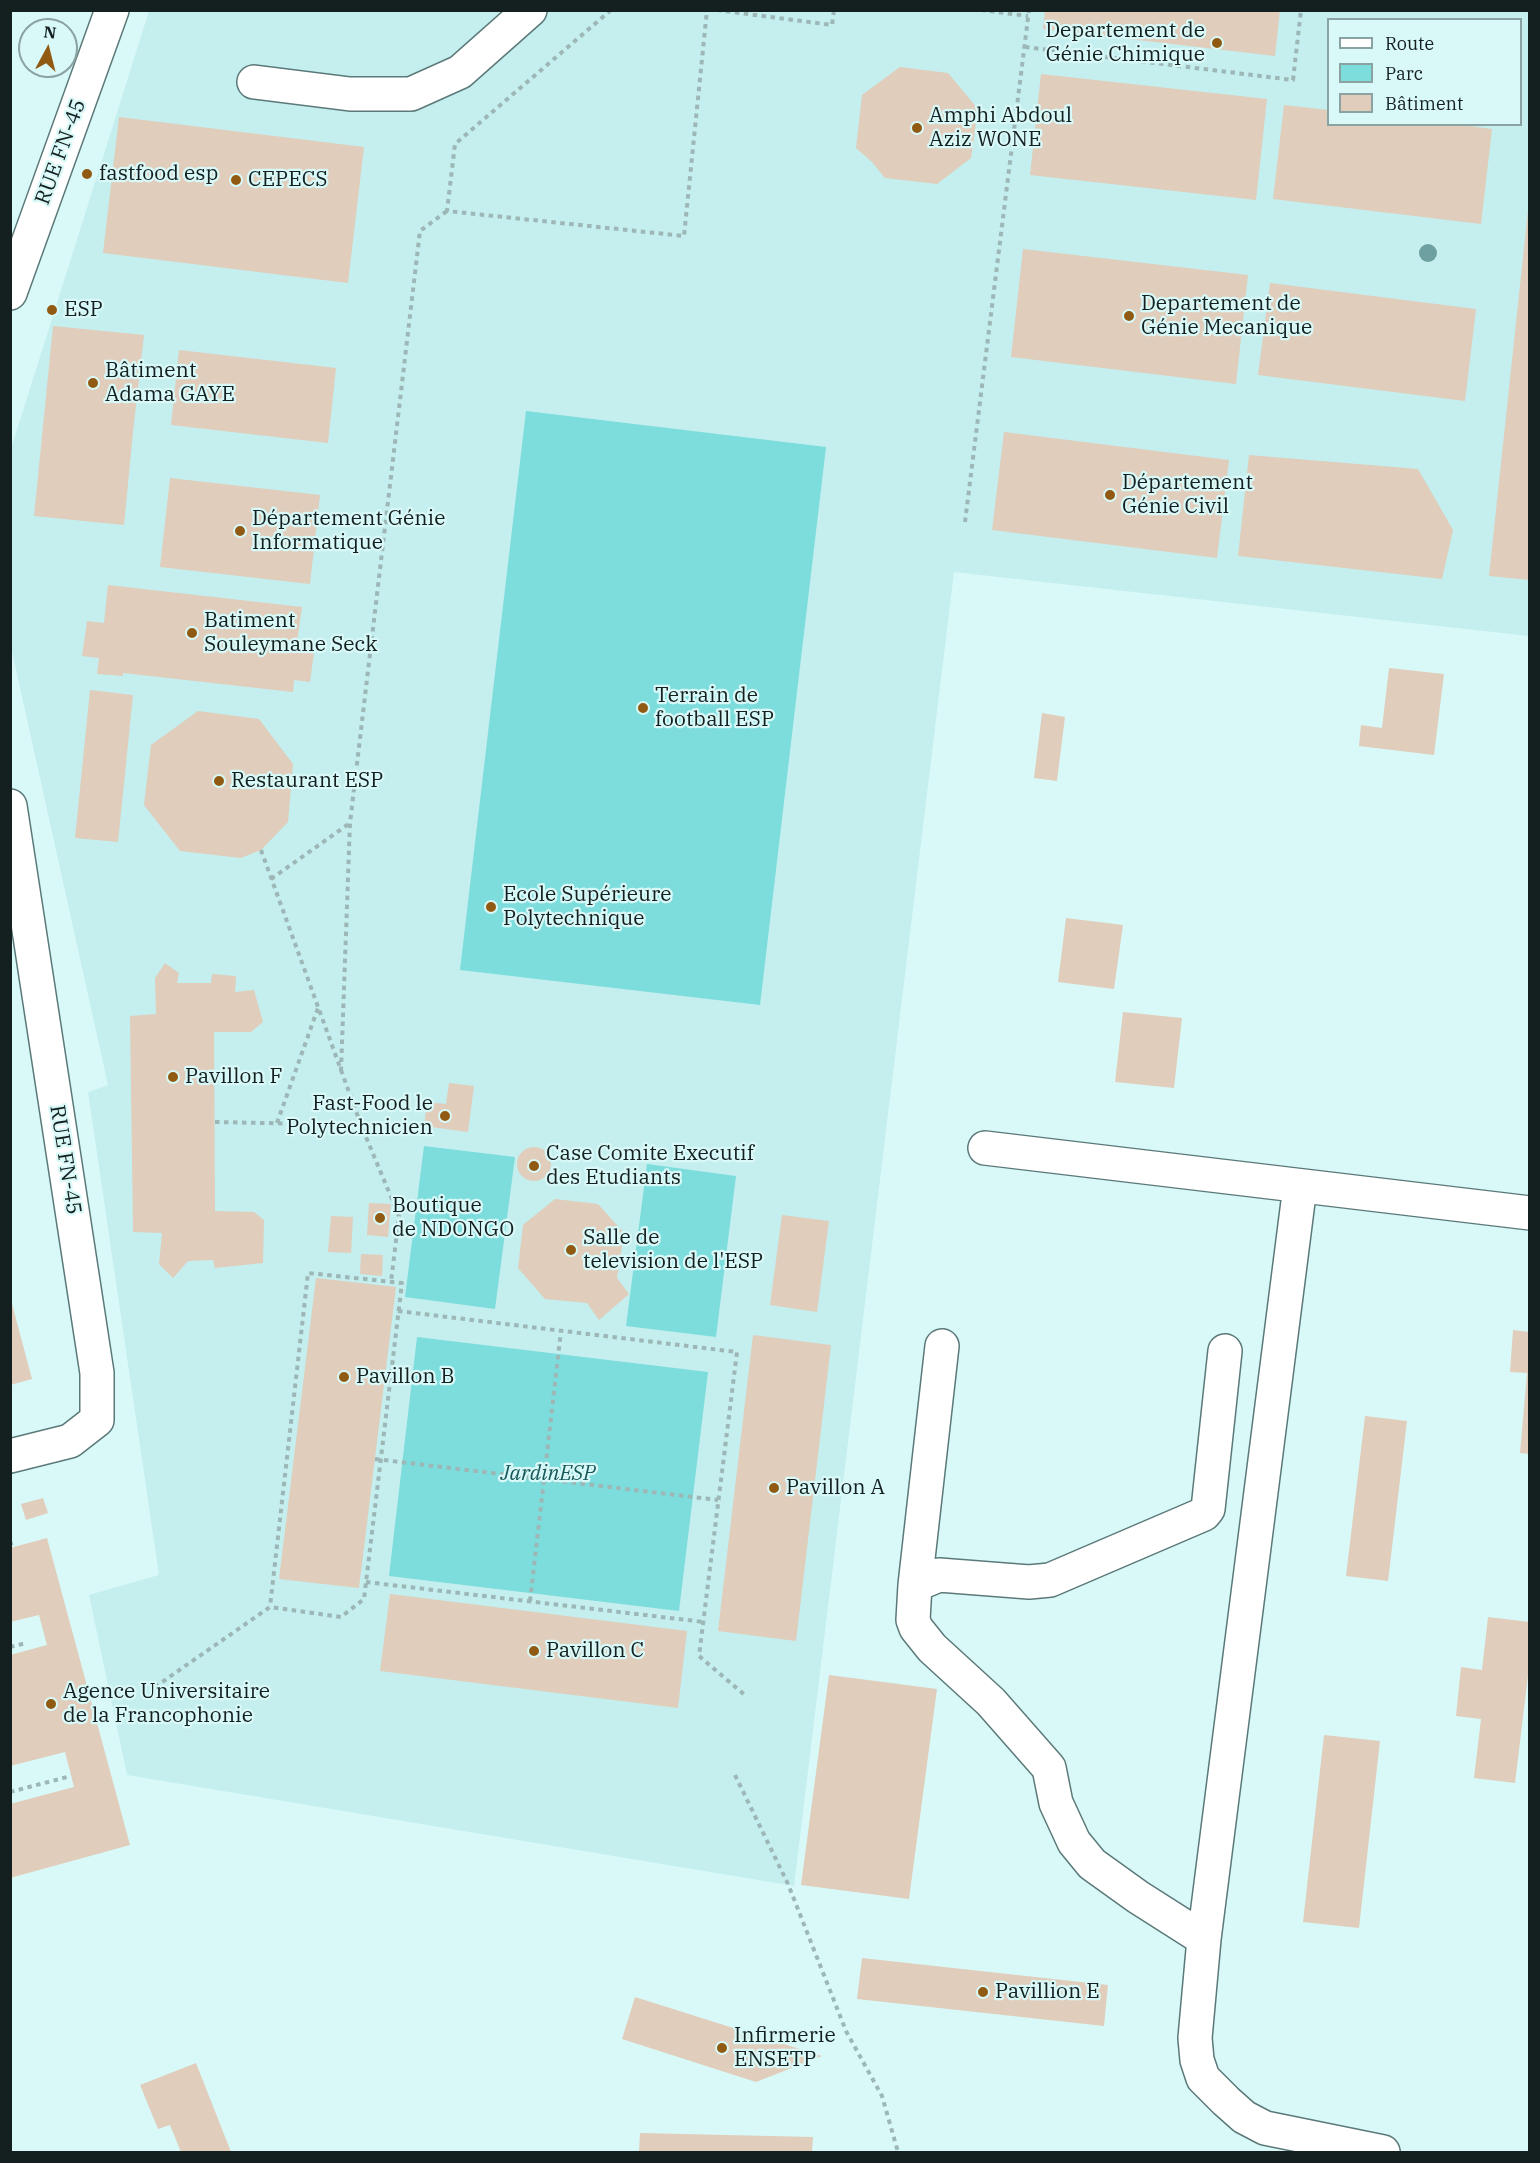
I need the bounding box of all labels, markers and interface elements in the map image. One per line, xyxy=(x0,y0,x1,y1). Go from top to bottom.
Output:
north arrow xyxy=(18,18,78,78)
place label: Departement de Génie Chimique xyxy=(1045,18,1205,68)
legend xyxy=(1327,18,1522,126)
text: N xyxy=(42,21,57,43)
text: Route xyxy=(1385,32,1434,55)
marker: Departement de Génie Chimique xyxy=(1210,36,1224,50)
text: Parc xyxy=(1385,62,1423,85)
text: Bâtiment xyxy=(1385,92,1463,115)
street label: RUE FN-45 xyxy=(30,96,92,208)
place label: Amphi Abdoul Aziz WONE xyxy=(929,103,1072,153)
marker: Amphi Abdoul Aziz WONE xyxy=(910,121,924,135)
place label: fastfood esp xyxy=(99,161,218,187)
marker: fastfood esp xyxy=(80,167,94,181)
place label: CEPECS xyxy=(248,167,328,193)
marker: CEPECS xyxy=(229,173,243,187)
place label: Departement de Génie Mecanique xyxy=(1141,291,1312,341)
place label: ESP xyxy=(64,297,103,323)
marker: ESP xyxy=(45,303,59,317)
marker: Departement de Génie Mecanique xyxy=(1122,309,1136,323)
place label: Bâtiment Adama GAYE xyxy=(105,358,235,408)
marker: Bâtiment Adama GAYE xyxy=(86,376,100,390)
place label: Département Génie Civil xyxy=(1122,470,1253,520)
marker: Département Génie Civil xyxy=(1103,488,1117,502)
place label: Département Génie Informatique xyxy=(252,506,445,556)
marker: Département Génie Informatique xyxy=(233,524,247,538)
place label: Batiment Souleymane Seck xyxy=(204,608,378,658)
marker: Batiment Souleymane Seck xyxy=(185,626,199,640)
place label: Terrain de football ESP xyxy=(655,683,774,733)
marker: Terrain de football ESP xyxy=(636,701,650,715)
place label: Restaurant ESP xyxy=(231,768,383,794)
marker: Restaurant ESP xyxy=(212,774,226,788)
place label: Ecole Supérieure Polytechnique xyxy=(503,882,672,932)
marker: Ecole Supérieure Polytechnique xyxy=(484,900,498,914)
place label: Pavillon F xyxy=(185,1064,283,1090)
marker: Pavillon F xyxy=(166,1070,180,1084)
place label: Fast-Food le Polytechnicien xyxy=(286,1091,433,1141)
street label: RUE FN-45 xyxy=(44,1103,86,1217)
marker: Fast-Food le Polytechnicien xyxy=(438,1109,452,1123)
place label: Case Comite Executif des Etudiants xyxy=(546,1141,754,1191)
marker: Case Comite Executif des Etudiants xyxy=(527,1159,541,1173)
place label: Boutique de NDONGO xyxy=(392,1193,514,1243)
marker: Boutique de NDONGO xyxy=(373,1211,387,1225)
place label: Salle de television de l'ESP xyxy=(583,1225,763,1275)
marker: Salle de television de l'ESP xyxy=(564,1243,578,1257)
place label: Pavillon B xyxy=(356,1364,455,1390)
marker: Pavillon B xyxy=(337,1370,351,1384)
park label: JardinESP xyxy=(500,1461,596,1487)
place label: Pavillon A xyxy=(786,1475,885,1501)
marker: Pavillon A xyxy=(767,1481,781,1495)
place label: Pavillon C xyxy=(546,1638,644,1664)
marker: Pavillon C xyxy=(527,1644,541,1658)
place label: Agence Universitaire de la Francophonie xyxy=(63,1679,270,1729)
marker: Agence Universitaire de la Francophonie xyxy=(44,1697,58,1711)
place label: Pavillion E xyxy=(995,1979,1100,2005)
marker: Pavillion E xyxy=(976,1985,990,1999)
place label: Infirmerie ENSETP xyxy=(734,2023,836,2073)
marker: Infirmerie ENSETP xyxy=(715,2041,729,2055)

